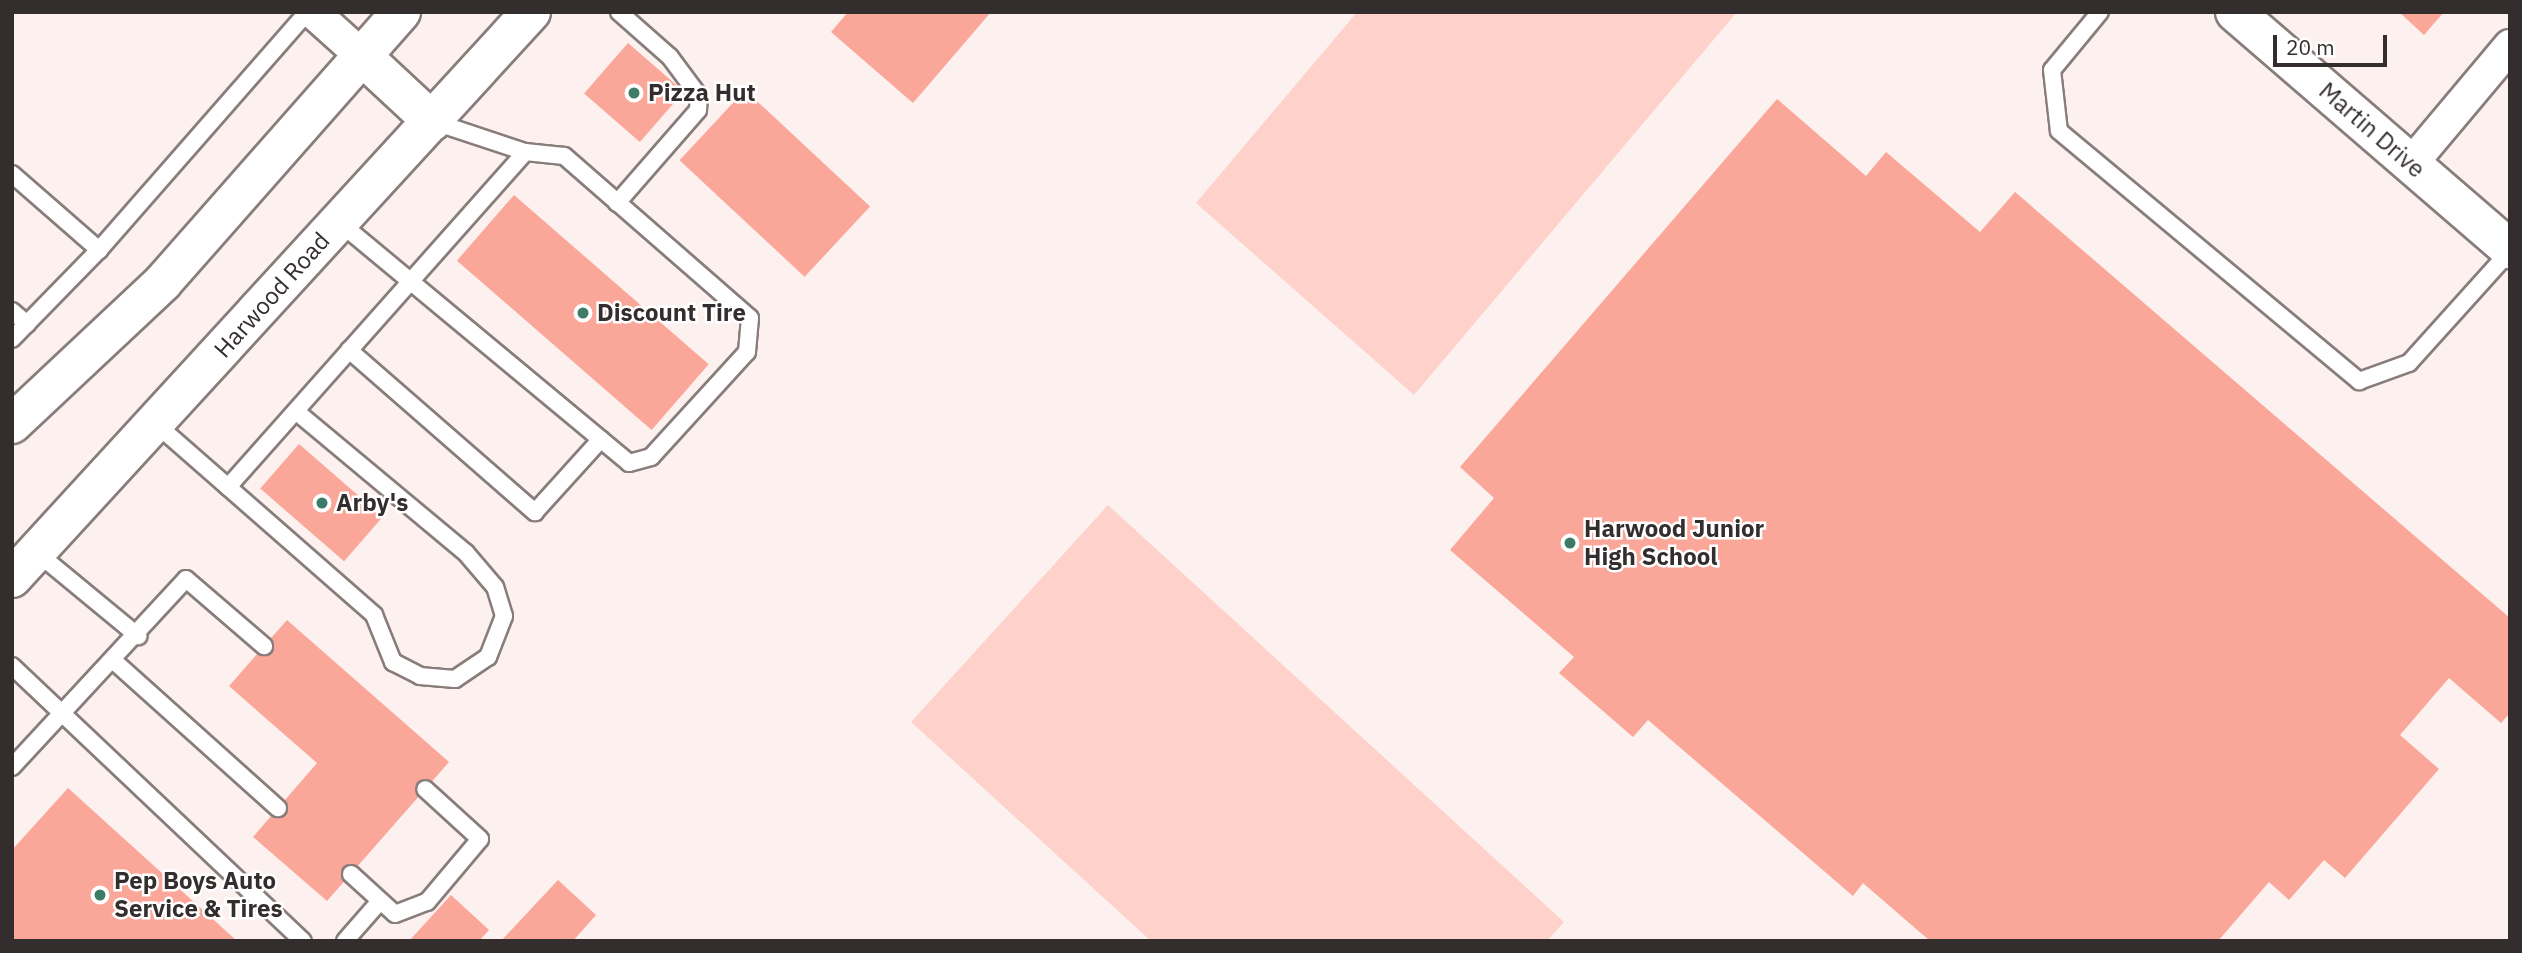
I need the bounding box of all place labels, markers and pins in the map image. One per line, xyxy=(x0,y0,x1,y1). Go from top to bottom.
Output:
place label: Pizza Hut xyxy=(648,79,756,107)
marker: Pizza Hut xyxy=(626,85,642,101)
place label: Discount Tire xyxy=(597,299,746,327)
marker: Discount Tire xyxy=(575,305,591,321)
place label: Arby's xyxy=(336,489,408,517)
marker: Arby's xyxy=(314,495,330,511)
place label: Harwood Junior High School xyxy=(1584,515,1764,571)
marker: Harwood Junior High School xyxy=(1562,535,1578,551)
place label: Pep Boys Auto Service & Tires xyxy=(114,867,283,923)
marker: Pep Boys Auto Service & Tires xyxy=(92,887,108,903)

